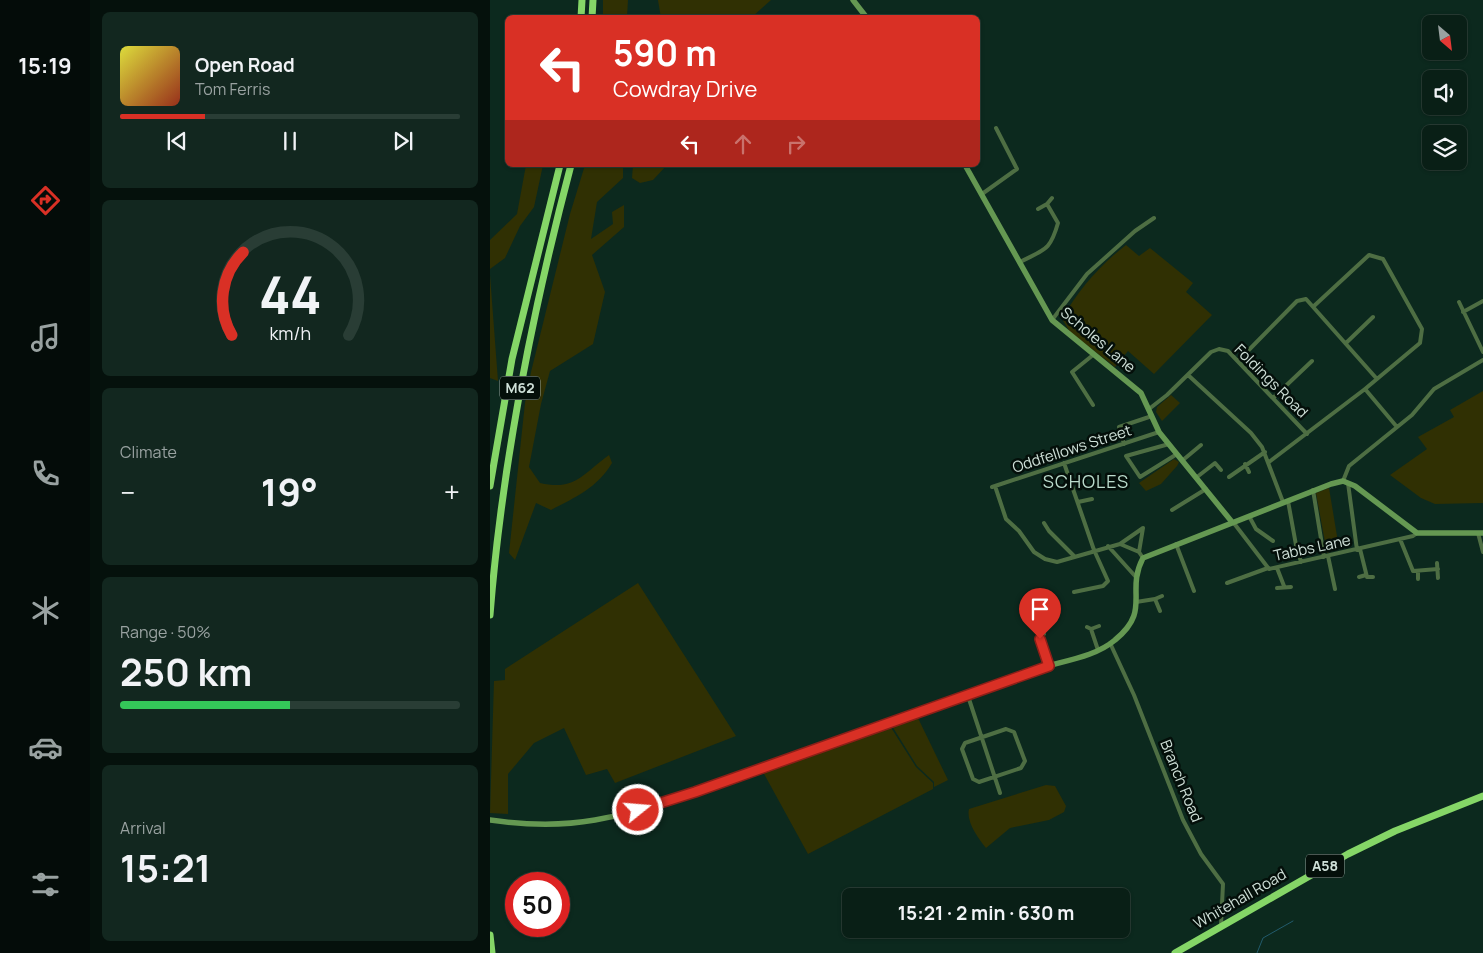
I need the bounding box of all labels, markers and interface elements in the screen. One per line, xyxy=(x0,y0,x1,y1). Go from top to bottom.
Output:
north arrow xyxy=(1422,15,1468,60)
map controls xyxy=(1422,15,1467,170)
text: 590 m xyxy=(613,29,717,77)
icon: left xyxy=(530,35,595,100)
text: 15:19 xyxy=(18,51,72,81)
text: Open Road xyxy=(195,52,295,78)
button: sound xyxy=(1422,70,1467,115)
text: Cowdray Drive xyxy=(613,74,757,104)
text: Tom Ferris xyxy=(195,78,270,100)
button: layers xyxy=(1422,125,1467,170)
icon: previous xyxy=(163,127,191,155)
icon: pause xyxy=(276,127,304,155)
icon: next xyxy=(389,127,417,155)
icon: left xyxy=(676,130,704,158)
icon: ahead xyxy=(729,130,757,158)
icon: right xyxy=(782,130,810,158)
icon: directions xyxy=(28,183,63,218)
text: 44 xyxy=(259,259,321,330)
street label: Scholes Lane xyxy=(1056,302,1141,377)
icon: music xyxy=(28,320,63,355)
text: km/h xyxy=(269,321,311,345)
street label: Foldings Road xyxy=(1230,339,1313,422)
road number: M62 xyxy=(500,376,540,399)
street label: Oddfellows Street xyxy=(1010,419,1134,478)
text: Climate xyxy=(120,441,177,463)
icon: phone xyxy=(28,456,63,491)
text: 19° xyxy=(261,465,318,517)
district label: SCHOLES xyxy=(1043,469,1129,493)
text: − xyxy=(120,473,135,511)
text: + xyxy=(444,473,460,511)
street label: Tabbs Lane xyxy=(1271,529,1353,566)
pin xyxy=(1019,588,1061,639)
icon: climate xyxy=(28,593,63,628)
icon: arrive xyxy=(1026,595,1054,623)
text: Range · 50% xyxy=(120,621,211,643)
text: 250 km xyxy=(120,645,252,697)
icon: car xyxy=(28,730,63,765)
street label: Branch Road xyxy=(1155,736,1208,825)
position arrow xyxy=(611,783,663,835)
text: Arrival xyxy=(120,817,166,839)
text: 15:21 xyxy=(120,841,211,893)
road number: A58 xyxy=(1306,854,1344,878)
street label: Whitehall Road xyxy=(1190,864,1290,934)
icon: filters xyxy=(28,867,63,902)
speed limit sign: 50 xyxy=(505,872,570,937)
text: 15:21 · 2 min · 630 m xyxy=(898,900,1074,926)

